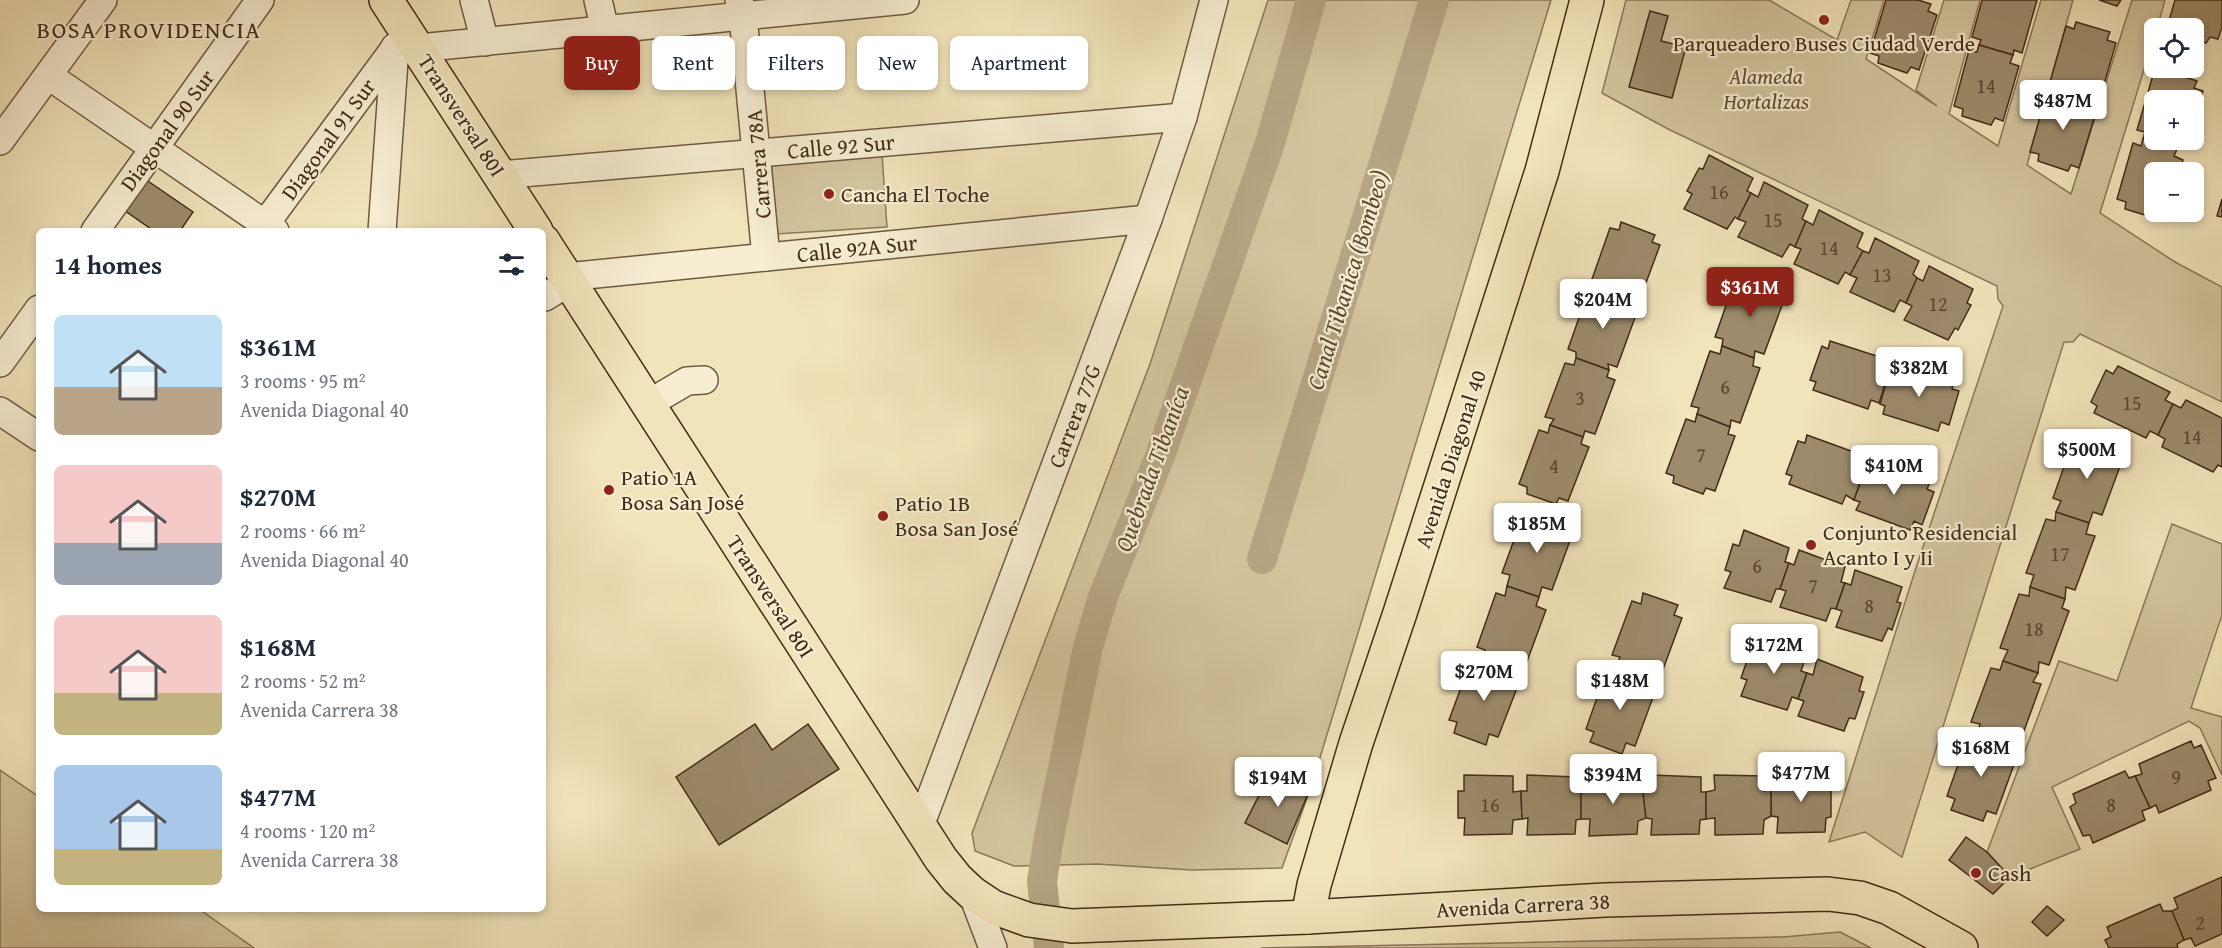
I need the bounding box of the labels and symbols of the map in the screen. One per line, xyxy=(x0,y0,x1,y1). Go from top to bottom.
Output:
district label: BOSA PROVIDENCIA xyxy=(37,12,261,47)
marker: Parqueadero Buses Ciudad Verde xyxy=(1817,13,1831,27)
place label: Parqueadero Buses Ciudad Verde xyxy=(1673,27,1975,59)
street label: Transversal 80I xyxy=(410,47,514,183)
park label: Alameda Hortalizas xyxy=(1722,60,1809,117)
street label: Diagonal 90 Sur xyxy=(112,62,222,198)
street label: Diagonal 91 Sur xyxy=(273,71,383,207)
house number: 14 xyxy=(1976,71,1996,100)
pin: $487M xyxy=(2021,80,2105,131)
street label: Carrera 78A xyxy=(737,108,779,220)
street label: Calle 92 Sur xyxy=(786,125,896,167)
water label: Canal Tibanica (Bombeo) xyxy=(1297,166,1398,394)
house number: 16 xyxy=(1709,177,1729,206)
place label: Cancha El Toche xyxy=(841,178,990,210)
marker: Cancha El Toche xyxy=(822,187,836,201)
house number: 15 xyxy=(1763,205,1783,234)
street label: Calle 92A Sur xyxy=(795,226,919,270)
house number: 14 xyxy=(1819,233,1839,262)
house number: 13 xyxy=(1872,260,1892,289)
pin: $361M xyxy=(1708,267,1792,318)
pin: $204M xyxy=(1561,279,1645,330)
house number: 12 xyxy=(1928,289,1948,318)
pin: $382M xyxy=(1877,347,1961,398)
street label: Carrera 77G xyxy=(1040,359,1108,472)
street label: Avenida Diagonal 40 xyxy=(1406,366,1494,552)
house number: 6 xyxy=(1720,372,1730,401)
water label: Quebrada Tibaníca xyxy=(1105,381,1198,557)
house number: 3 xyxy=(1575,383,1585,412)
house number: 15 xyxy=(2122,388,2142,417)
house number: 14 xyxy=(2182,422,2202,451)
pin: $500M xyxy=(2045,429,2129,480)
house number: 7 xyxy=(1696,440,1706,469)
pin: $410M xyxy=(1852,445,1936,496)
house number: 4 xyxy=(1549,451,1559,480)
place label: Patio 1A Bosa San José xyxy=(621,461,744,518)
marker: Patio 1A Bosa San José xyxy=(602,483,616,497)
place label: Patio 1B Bosa San José xyxy=(895,487,1018,544)
pin: $185M xyxy=(1495,503,1579,554)
marker: Patio 1B Bosa San José xyxy=(876,509,890,523)
place label: Conjunto Residencial Acanto I y Ii xyxy=(1823,516,2017,573)
street label: Transversal 80I xyxy=(719,528,823,664)
marker: Conjunto Residencial Acanto I y Ii xyxy=(1804,538,1818,552)
house number: 17 xyxy=(2050,539,2070,568)
house number: 6 xyxy=(1752,551,1762,580)
house number: 7 xyxy=(1808,571,1818,600)
house number: 8 xyxy=(1864,591,1874,620)
house number: 18 xyxy=(2024,614,2044,643)
pin: $172M xyxy=(1732,624,1816,675)
pin: $270M xyxy=(1442,651,1526,702)
pin: $148M xyxy=(1578,660,1662,711)
pin: $168M xyxy=(1939,727,2023,778)
pin: $477M xyxy=(1759,752,1843,803)
pin: $394M xyxy=(1571,754,1655,805)
pin: $194M xyxy=(1236,757,1320,808)
house number: 9 xyxy=(2171,762,2181,791)
house number: 16 xyxy=(1480,790,1500,819)
house number: 8 xyxy=(2106,790,2116,819)
place label: Cash xyxy=(1988,857,2032,889)
marker: Cash xyxy=(1969,866,1983,880)
street label: Avenida Carrera 38 xyxy=(1435,884,1611,926)
house number: 2 xyxy=(2195,908,2205,937)

